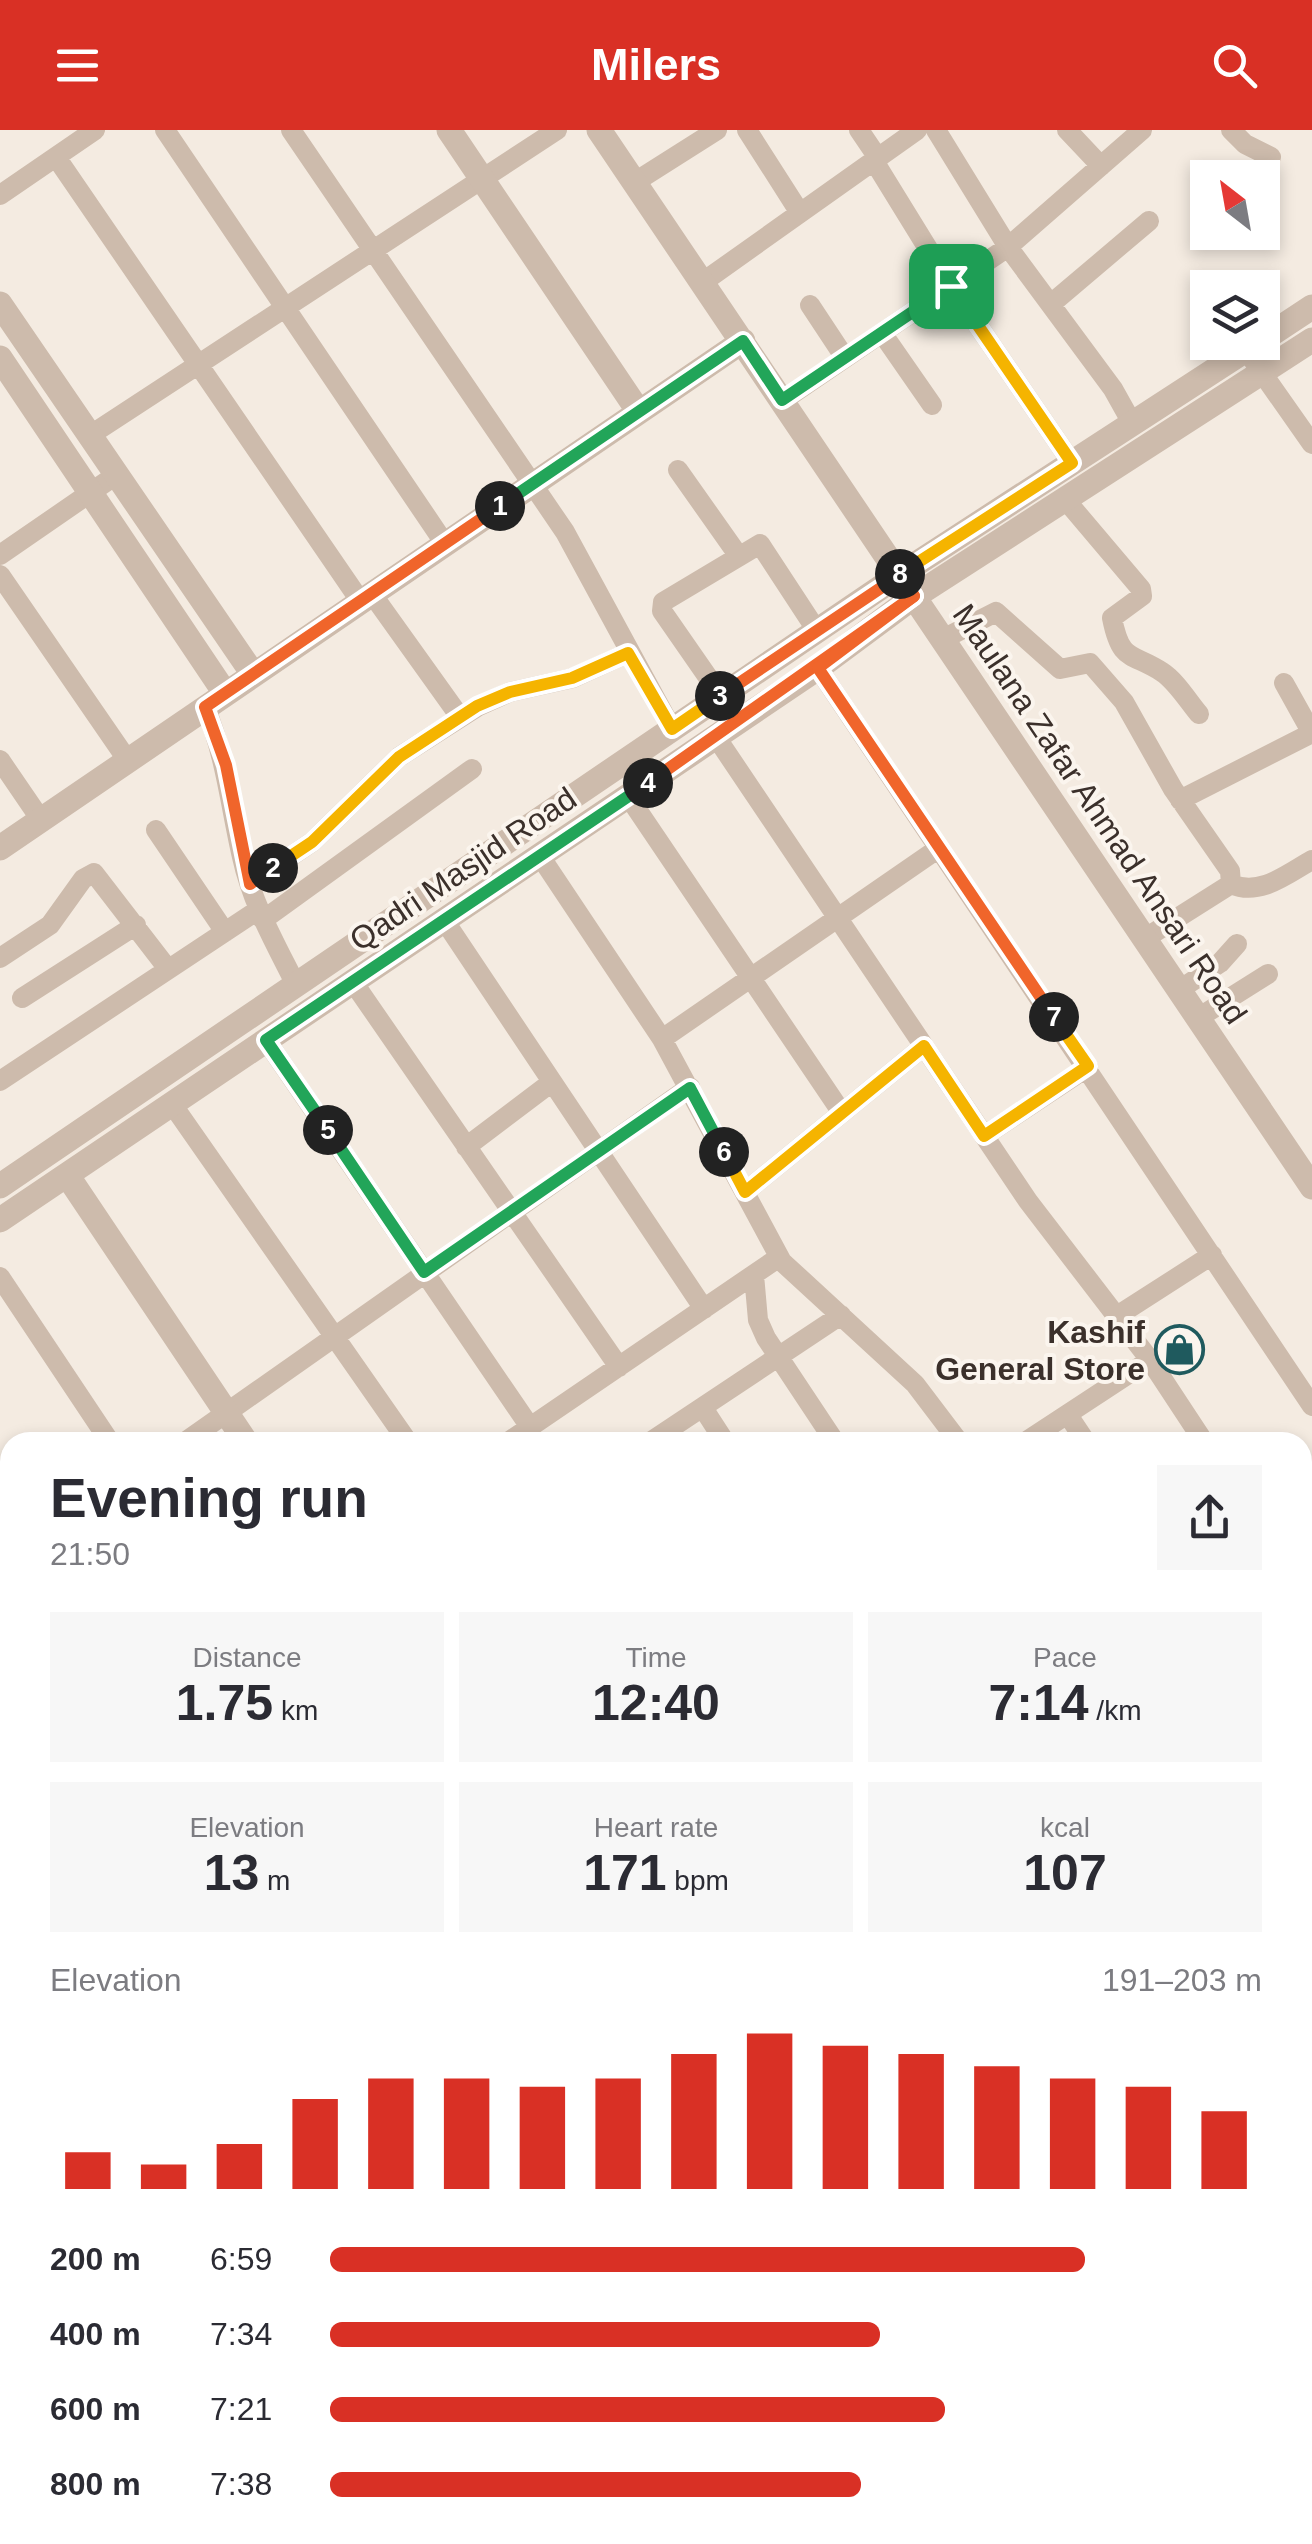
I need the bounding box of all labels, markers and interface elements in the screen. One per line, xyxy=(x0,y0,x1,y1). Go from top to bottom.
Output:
icon: menu xyxy=(50,38,105,93)
icon: search xyxy=(1207,38,1262,93)
text: Milers xyxy=(591,39,721,90)
north arrow xyxy=(1190,160,1280,250)
map controls xyxy=(1190,160,1280,360)
pin xyxy=(909,244,994,329)
icon: arrive xyxy=(924,259,979,314)
button: layers xyxy=(1190,270,1280,360)
pin: 1 xyxy=(475,481,525,531)
text: 1 xyxy=(492,490,508,521)
pin: 8 xyxy=(875,549,925,599)
text: 8 xyxy=(892,558,908,589)
street label: Maulana Zafar Ahmad Ansari Road xyxy=(946,597,1254,1031)
pin: 3 xyxy=(695,671,745,721)
text: 3 xyxy=(712,680,728,711)
pin: 4 xyxy=(623,758,673,808)
text: 4 xyxy=(640,767,656,798)
street label: Qadri Masjid Road xyxy=(343,780,583,958)
pin: 2 xyxy=(248,843,298,893)
text: 2 xyxy=(265,852,281,883)
pin: 7 xyxy=(1029,992,1079,1042)
text: 7 xyxy=(1046,1001,1062,1032)
pin: 5 xyxy=(303,1105,353,1155)
text: 5 xyxy=(320,1114,336,1145)
pin: 6 xyxy=(699,1127,749,1177)
text: 6 xyxy=(716,1136,732,1167)
place label: Kashif General Store xyxy=(935,1314,1145,1387)
shop icon: Kashif General Store xyxy=(1154,1324,1206,1376)
button: share xyxy=(1157,1465,1262,1570)
text: Evening run xyxy=(50,1467,368,1529)
text: 21:50 xyxy=(50,1536,130,1572)
text: Distance xyxy=(193,1642,301,1673)
text: Time xyxy=(625,1642,687,1673)
text: Pace xyxy=(1033,1642,1097,1673)
text: 1.75 xyxy=(176,1675,273,1731)
text: 12:40 xyxy=(592,1675,720,1731)
text: 7:14 xyxy=(989,1675,1089,1731)
text: km xyxy=(273,1695,318,1726)
text: /km xyxy=(1089,1695,1141,1726)
text: Elevation xyxy=(189,1812,305,1843)
text: Heart rate xyxy=(594,1812,718,1843)
text: kcal xyxy=(1040,1812,1090,1843)
text: 13 xyxy=(204,1845,259,1901)
text: 171 xyxy=(583,1845,667,1901)
text: 107 xyxy=(1023,1845,1107,1901)
text: m xyxy=(259,1865,290,1896)
text: bpm xyxy=(667,1865,729,1896)
text: Elevation xyxy=(50,1962,182,1998)
text: 191–203 m xyxy=(1102,1962,1262,1998)
text: 200 m xyxy=(50,2241,141,2277)
text: 6:59 xyxy=(210,2241,272,2277)
text: 400 m xyxy=(50,2316,141,2352)
text: 7:34 xyxy=(210,2316,272,2352)
text: 600 m xyxy=(50,2391,141,2427)
text: 7:21 xyxy=(210,2391,272,2427)
text: 800 m xyxy=(50,2466,141,2502)
text: 7:38 xyxy=(210,2466,272,2502)

